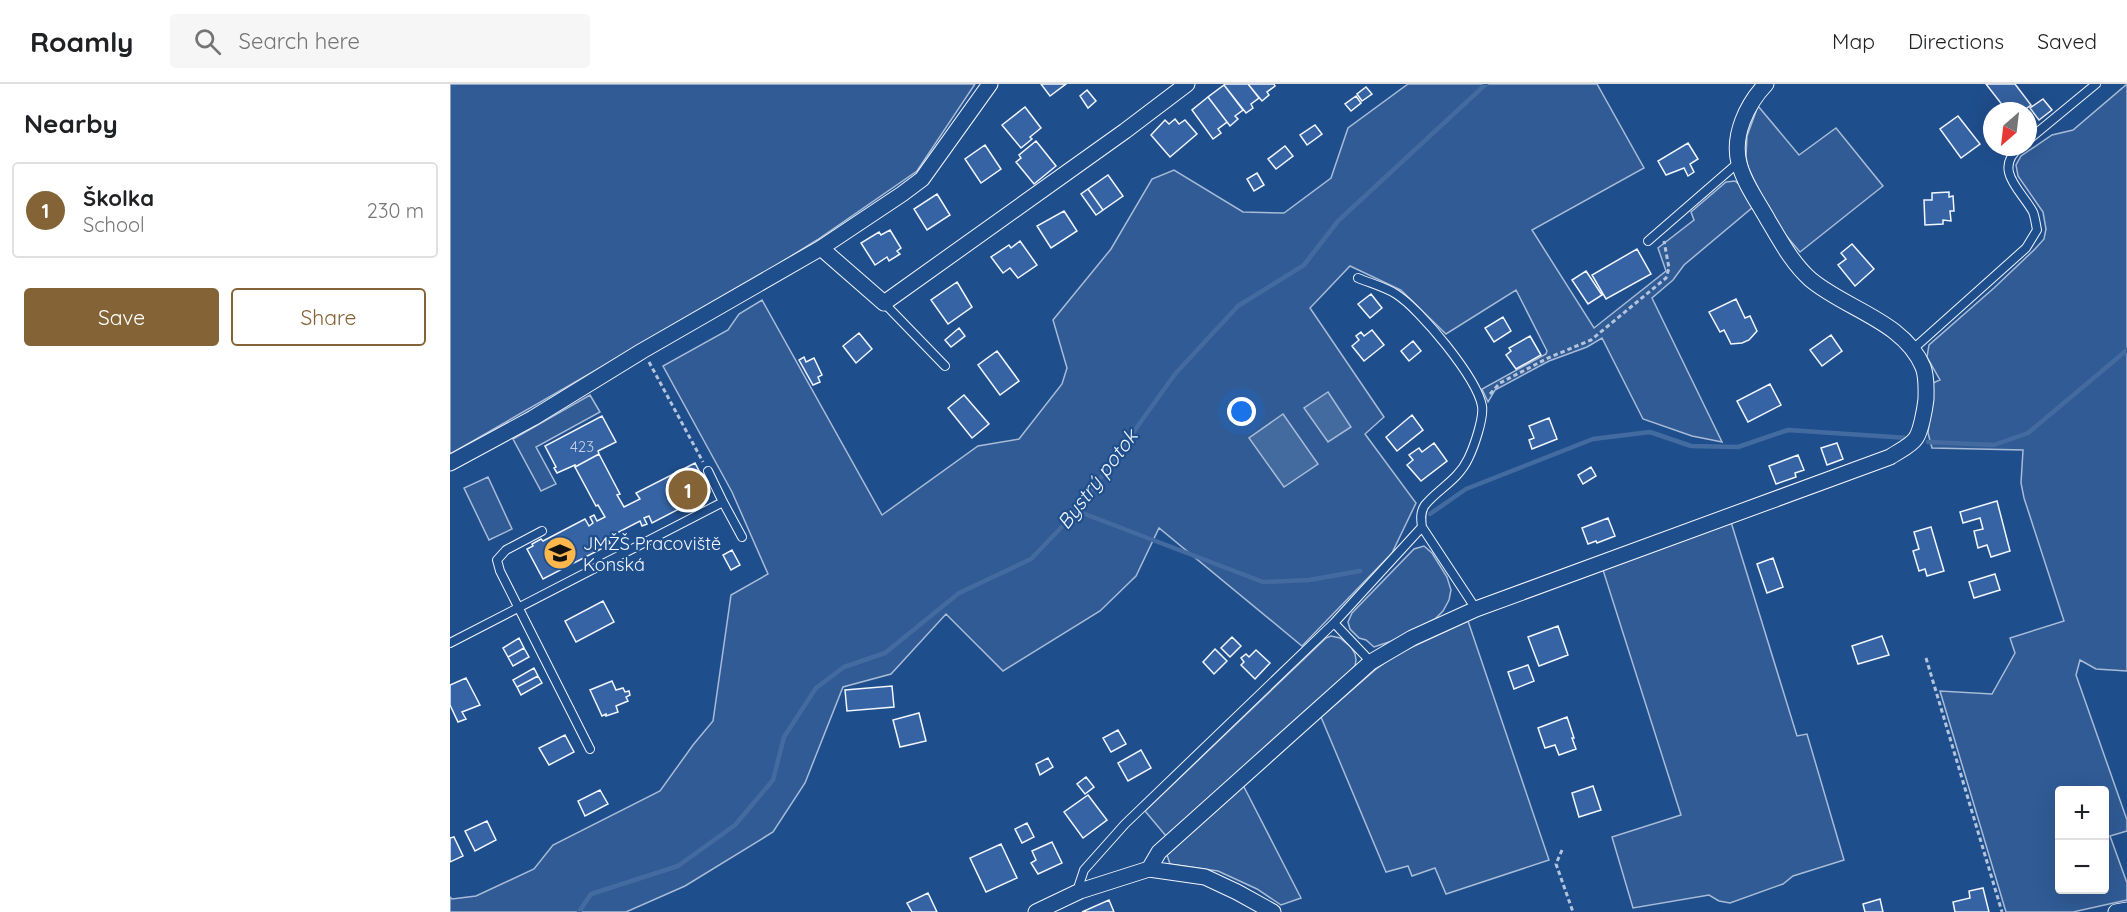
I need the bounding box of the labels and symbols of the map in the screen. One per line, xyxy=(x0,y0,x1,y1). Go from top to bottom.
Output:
north arrow xyxy=(1983,102,2037,156)
your location xyxy=(1227,397,1256,426)
water label: Bystrý potok xyxy=(1051,422,1144,534)
house number: 423 xyxy=(570,437,594,456)
pin: 1 xyxy=(668,468,708,512)
place label: JMŽŠ Pracoviště Konská xyxy=(583,532,721,576)
school or university icon: JMŽŠ Pracoviště Konská xyxy=(542,535,578,571)

